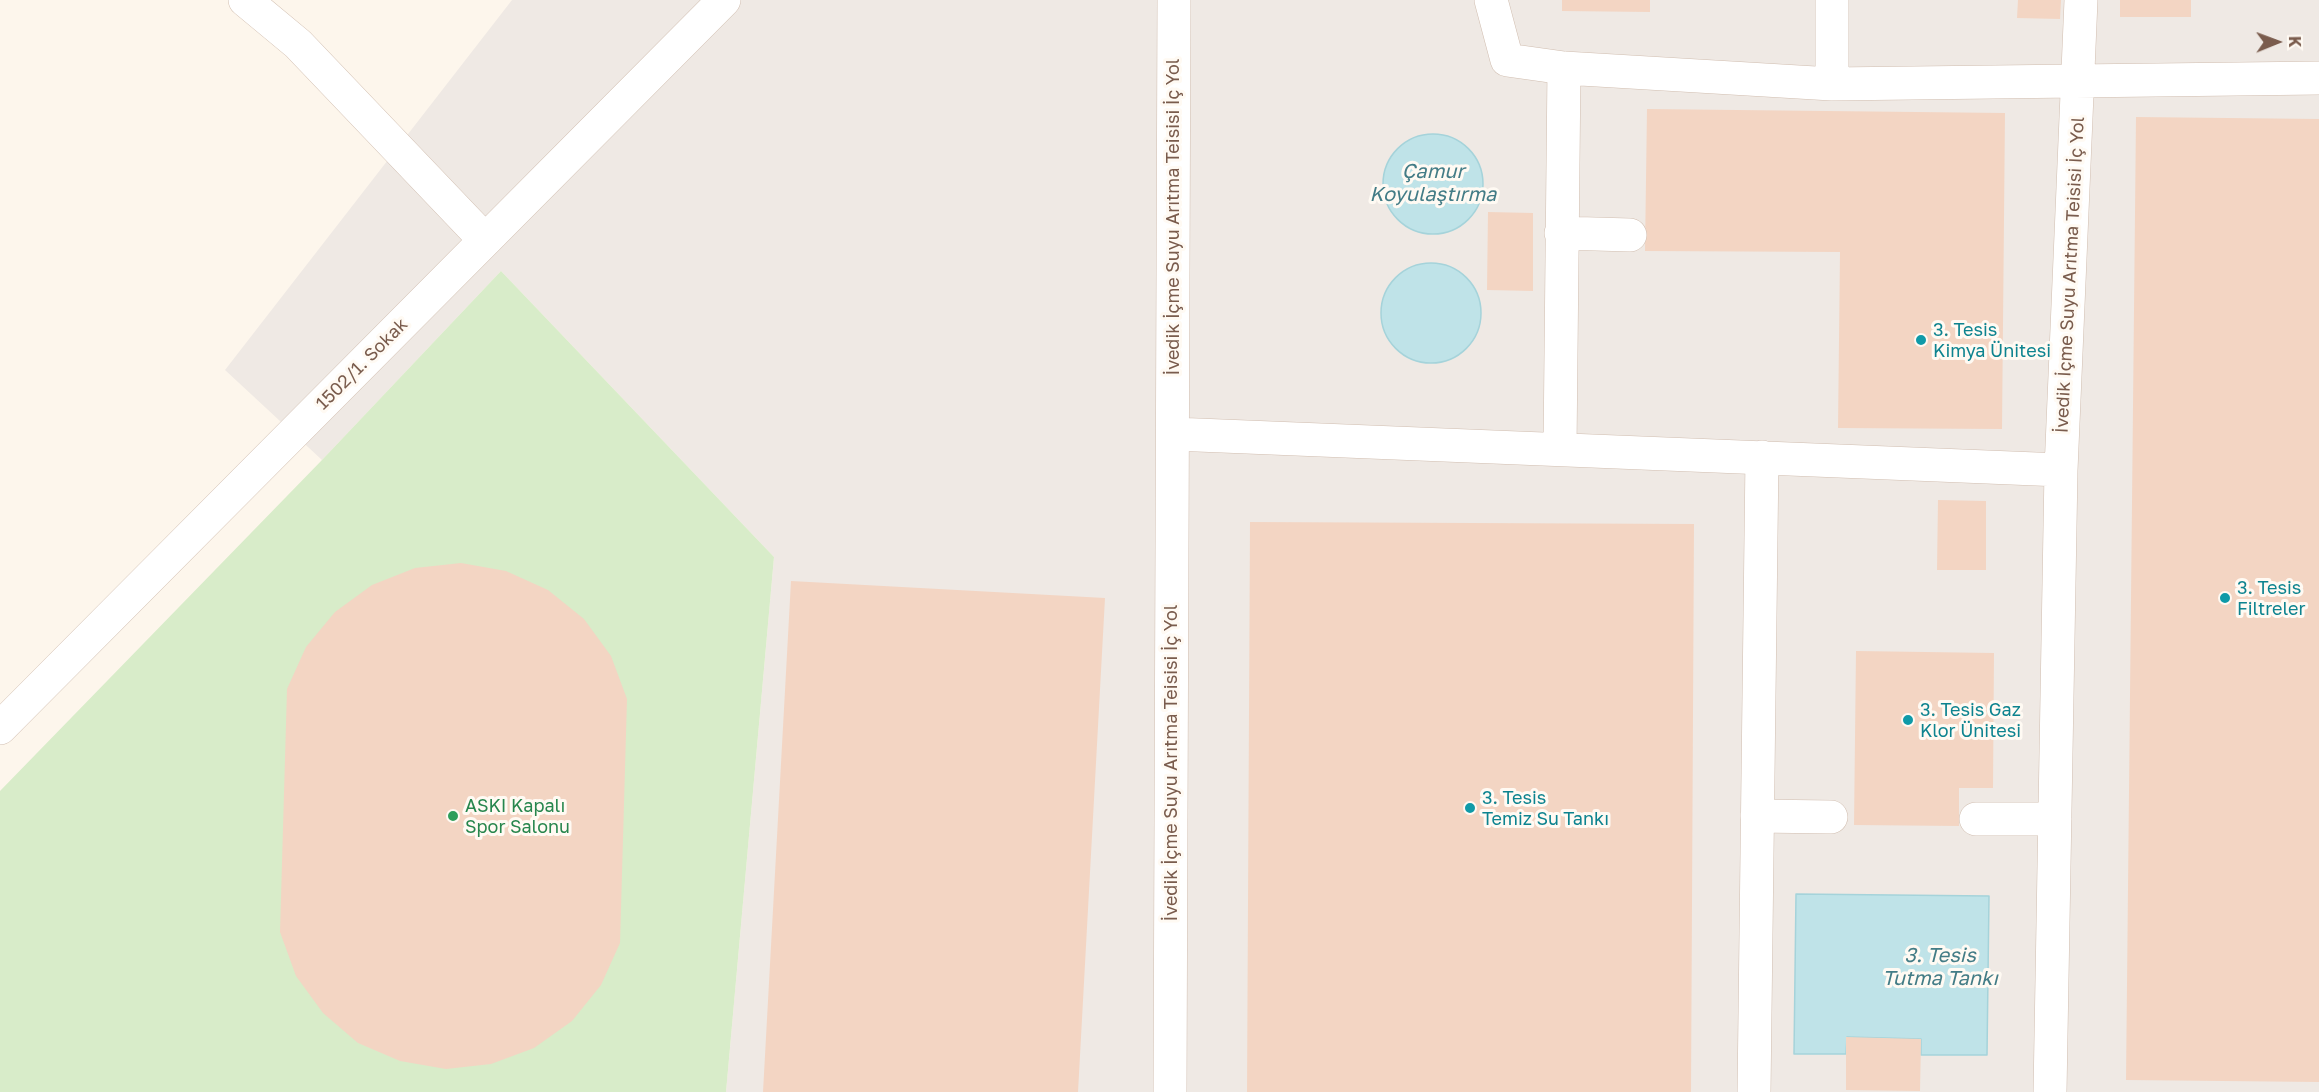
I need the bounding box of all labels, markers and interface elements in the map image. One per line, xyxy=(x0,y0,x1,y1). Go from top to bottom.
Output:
north arrow xyxy=(2247,12,2307,72)
text: K xyxy=(2285,36,2305,48)
street label: İvedik İçme Suyu Arıtma Teisisi İç Yol xyxy=(1162,59,1184,375)
street label: İvedik İçme Suyu Arıtma Teisisi İç Yol xyxy=(2051,116,2089,434)
water label: Çamur Koyulaştırma xyxy=(1370,160,1496,207)
street label: 1502/1. Sokak xyxy=(312,314,412,414)
place label: 3. Tesis Kimya Ünitesi xyxy=(1933,319,2051,362)
marker: 3. Tesis Kimya Ünitesi xyxy=(1914,333,1928,347)
place label: 3. Tesis Filtreler xyxy=(2237,577,2305,620)
marker: 3. Tesis Filtreler xyxy=(2218,591,2232,605)
street label: İvedik İçme Suyu Arıtma Teisisi İç Yol xyxy=(1160,605,1182,921)
place label: 3. Tesis Gaz Klor Ünitesi xyxy=(1920,699,2021,742)
marker: 3. Tesis Gaz Klor Ünitesi xyxy=(1901,713,1915,727)
place label: 3. Tesis Temiz Su Tankı xyxy=(1482,787,1609,830)
place label: ASKI Kapalı Spor Salonu xyxy=(465,795,570,838)
marker: 3. Tesis Temiz Su Tankı xyxy=(1463,801,1477,815)
marker: ASKI Kapalı Spor Salonu xyxy=(446,809,460,823)
water label: 3. Tesis Tutma Tankı xyxy=(1882,944,1998,991)

